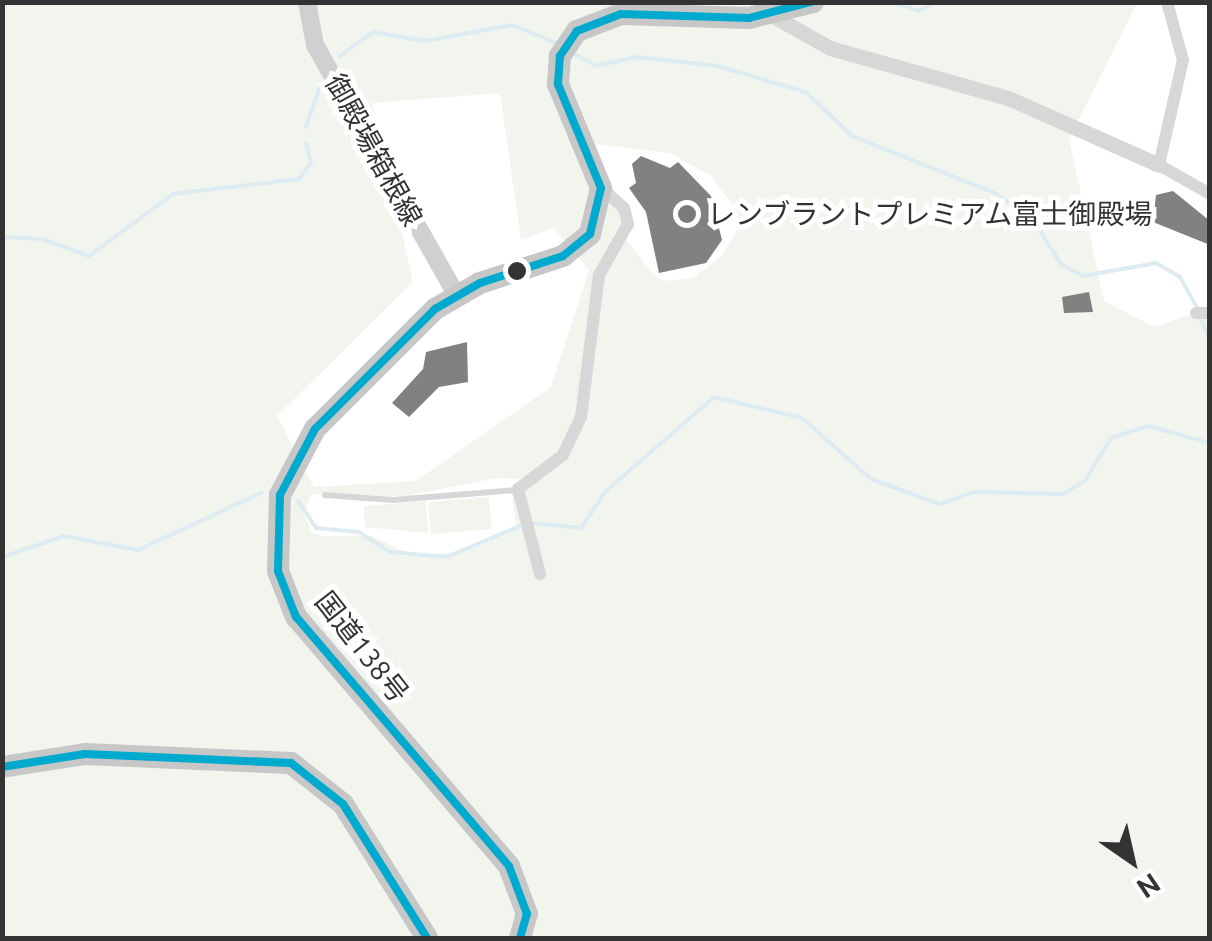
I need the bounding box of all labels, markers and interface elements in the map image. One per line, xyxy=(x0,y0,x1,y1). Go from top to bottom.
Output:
street label: 御殿場箱根線 xyxy=(319,68,429,232)
place label: レンブラントプレミアム富士御殿場 xyxy=(707,197,1155,231)
marker: レンブラントプレミアム富士御殿場 xyxy=(676,203,698,225)
unlabelled marker xyxy=(507,261,527,281)
street label: 国道138号 xyxy=(308,585,416,709)
north arrow xyxy=(1082,811,1182,911)
text: N xyxy=(1132,868,1166,905)

